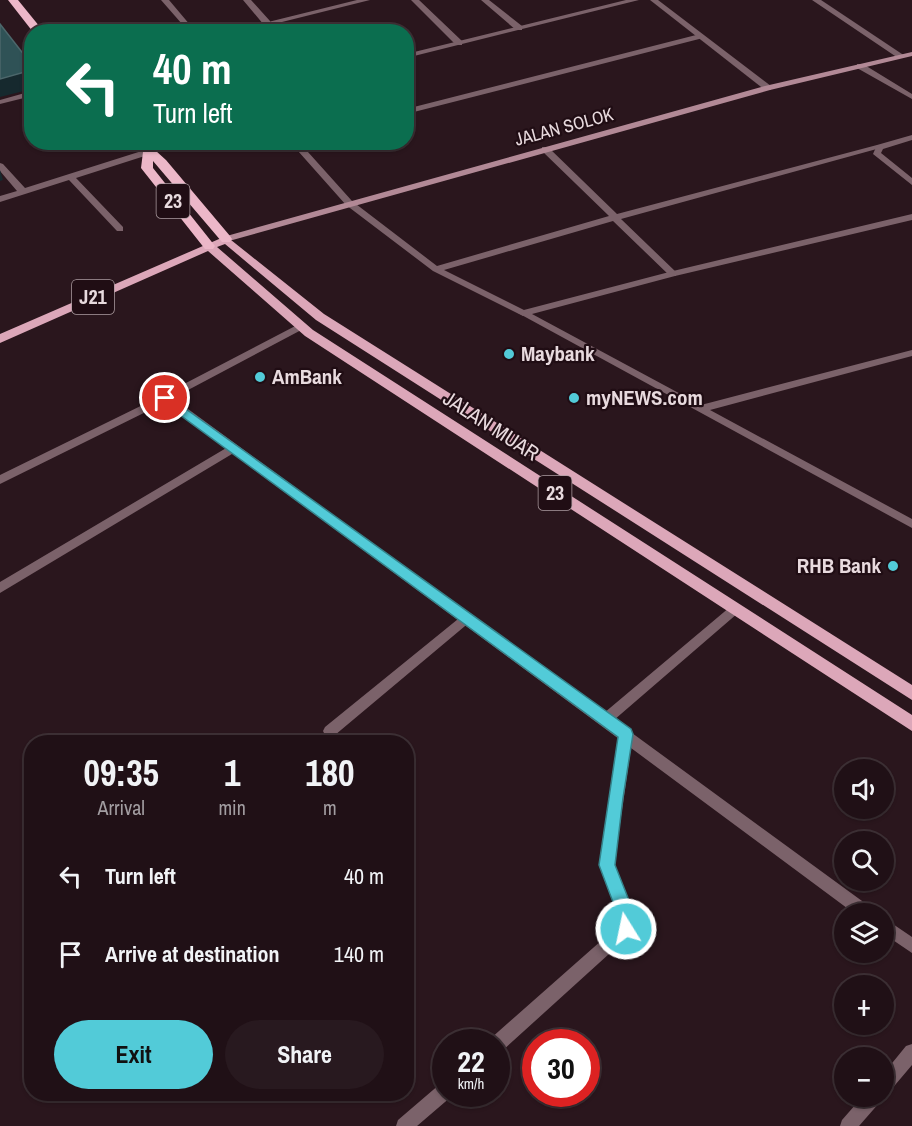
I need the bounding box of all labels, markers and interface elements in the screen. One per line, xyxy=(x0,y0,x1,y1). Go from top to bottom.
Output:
text: 40 m xyxy=(153,41,232,97)
icon: left xyxy=(54,48,132,126)
text: Turn left xyxy=(153,95,232,131)
street label: JALAN SOLOK xyxy=(512,101,616,152)
road number: 23 xyxy=(156,184,190,218)
road number: J21 xyxy=(72,280,114,314)
place label: Maybank xyxy=(521,339,595,368)
marker: Maybank xyxy=(502,347,516,361)
place label: AmBank xyxy=(272,362,342,391)
marker: AmBank xyxy=(253,370,267,384)
pin xyxy=(139,372,190,423)
icon: arrive xyxy=(148,381,181,414)
place label: myNEWS.com xyxy=(586,383,703,412)
street label: JALAN MUAR xyxy=(438,384,545,467)
marker: myNEWS.com xyxy=(567,391,581,405)
road number: 23 xyxy=(538,476,572,510)
place label: RHB Bank xyxy=(797,551,881,580)
marker: RHB Bank xyxy=(886,559,900,573)
text: 09:35 xyxy=(83,749,159,797)
text: 1 xyxy=(224,749,240,797)
text: 180 xyxy=(305,749,355,797)
map controls xyxy=(834,759,894,1107)
button: sound xyxy=(834,759,894,819)
text: Arrival xyxy=(98,794,145,821)
text: min xyxy=(218,794,246,821)
text: m xyxy=(323,794,337,821)
button: search xyxy=(834,831,894,891)
icon: left xyxy=(54,860,87,893)
text: Turn left xyxy=(105,861,176,891)
text: 40 m xyxy=(344,861,384,891)
position arrow xyxy=(594,897,658,961)
button: layers xyxy=(834,903,894,963)
icon: arrive xyxy=(54,938,87,971)
text: Arrive at destination xyxy=(105,939,279,969)
text: 140 m xyxy=(334,939,384,969)
button: + xyxy=(834,975,894,1035)
button: Exit xyxy=(54,1020,213,1089)
button: Share xyxy=(225,1020,384,1089)
speed limit sign: 30 xyxy=(522,1029,600,1107)
text: 22 xyxy=(457,1041,485,1081)
button: − xyxy=(834,1047,894,1107)
text: km/h xyxy=(458,1073,484,1094)

